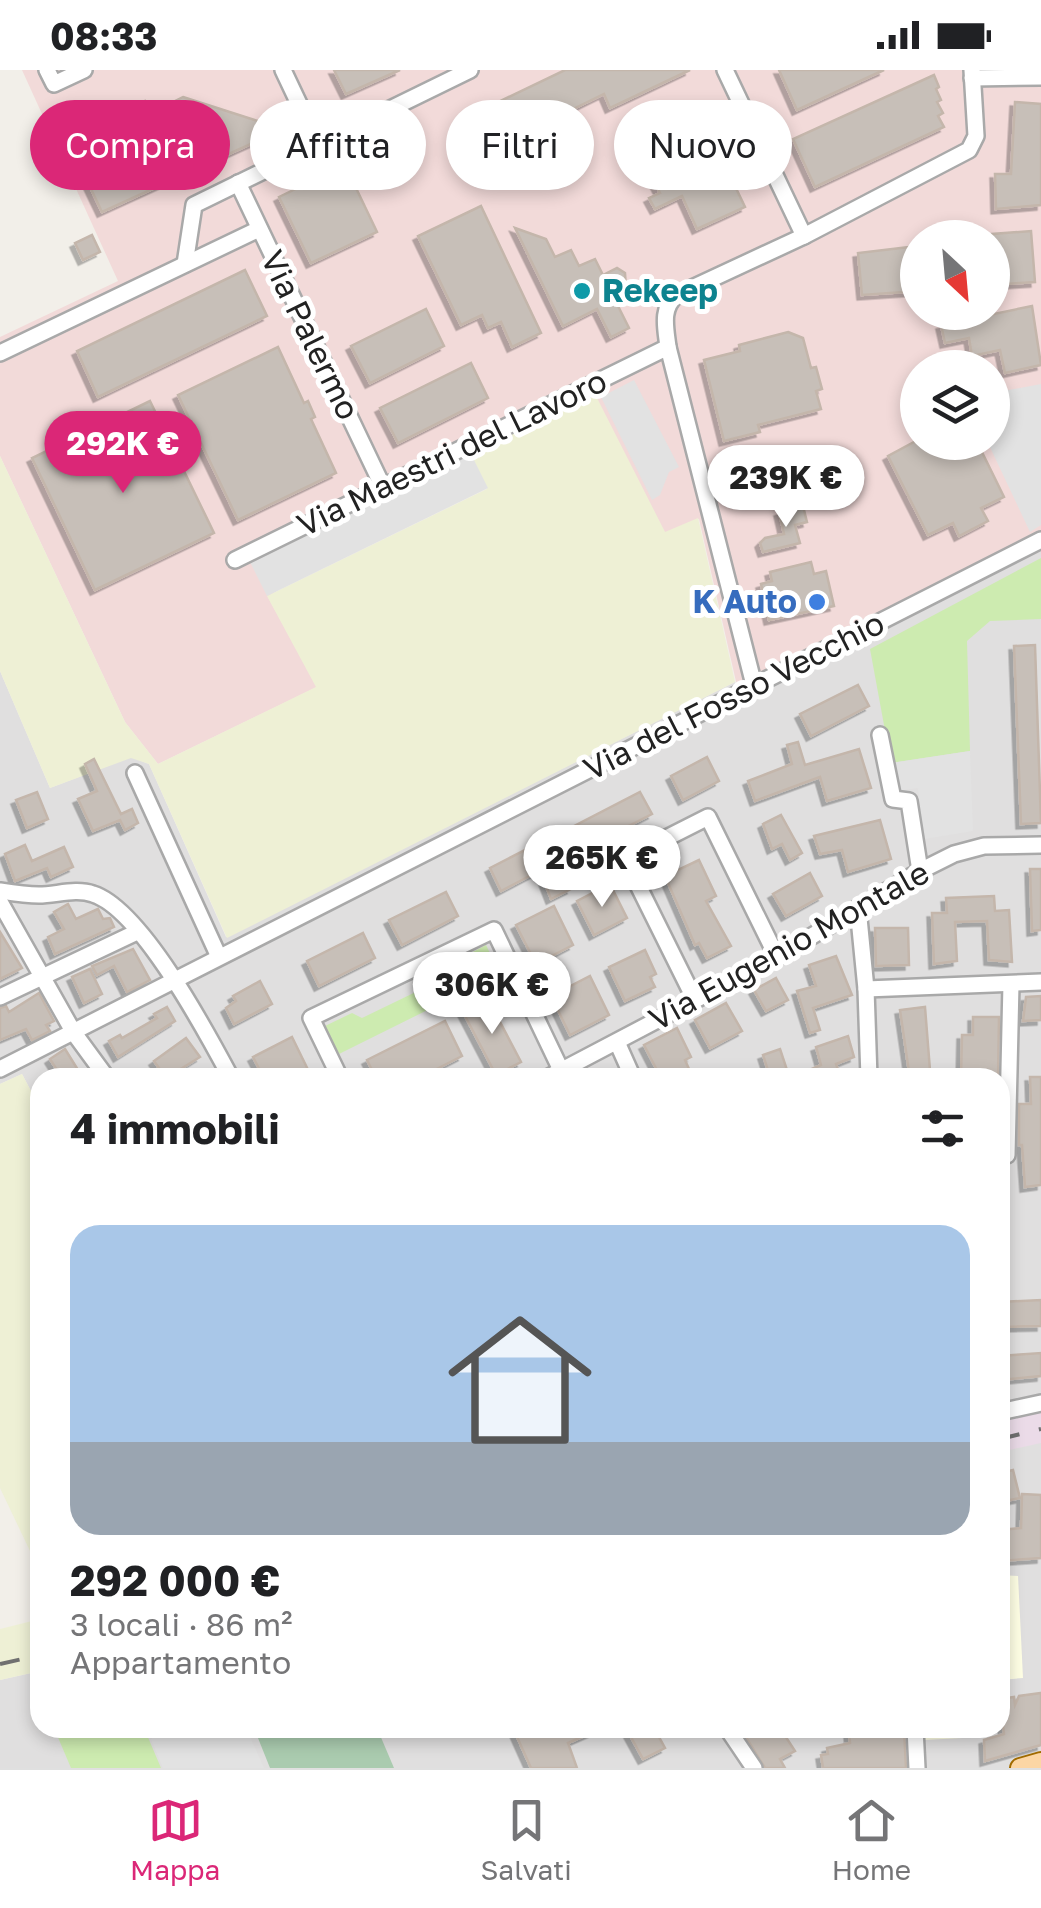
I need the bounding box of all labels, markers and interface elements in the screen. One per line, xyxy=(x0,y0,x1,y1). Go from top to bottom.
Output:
text: 08:33 xyxy=(50,13,158,58)
chip: Compra xyxy=(30,100,230,190)
chip: Affitta xyxy=(250,100,426,190)
chip: Filtri xyxy=(446,100,594,190)
chip: Nuovo xyxy=(614,100,792,190)
north arrow xyxy=(900,220,1010,330)
map controls xyxy=(900,220,1010,460)
street label: Via Palermo xyxy=(254,244,368,425)
place label: Rekeep xyxy=(602,271,718,309)
marker: Rekeep xyxy=(571,280,593,302)
button: layers xyxy=(900,350,1010,460)
street label: Via Maestri del Lavoro xyxy=(291,361,612,544)
pin: 292K € xyxy=(42,411,204,496)
text: 292K € xyxy=(66,424,180,462)
pin: 239K € xyxy=(705,445,867,530)
text: 239K € xyxy=(729,458,843,496)
place label: K Auto xyxy=(693,582,797,620)
marker: K Auto xyxy=(806,591,828,613)
street label: Via del Fosso Vecchio xyxy=(577,603,890,787)
pin: 265K € xyxy=(521,825,683,910)
text: 265K € xyxy=(545,838,659,876)
street label: Via Eugenio Montale xyxy=(642,852,935,1038)
pin: 306K € xyxy=(411,952,573,1037)
text: 306K € xyxy=(435,965,549,1003)
icon: filters xyxy=(915,1101,970,1156)
text: 4 immobili xyxy=(70,1103,280,1153)
icon: home xyxy=(430,1290,610,1470)
text: 292 000 € xyxy=(70,1555,280,1605)
text: 3 locali · 86 m² xyxy=(70,1605,293,1643)
text: Appartamento xyxy=(70,1643,291,1681)
tab: Mappa xyxy=(130,1793,220,1886)
tab: Salvati xyxy=(480,1793,572,1886)
tab: Home xyxy=(832,1793,911,1886)

